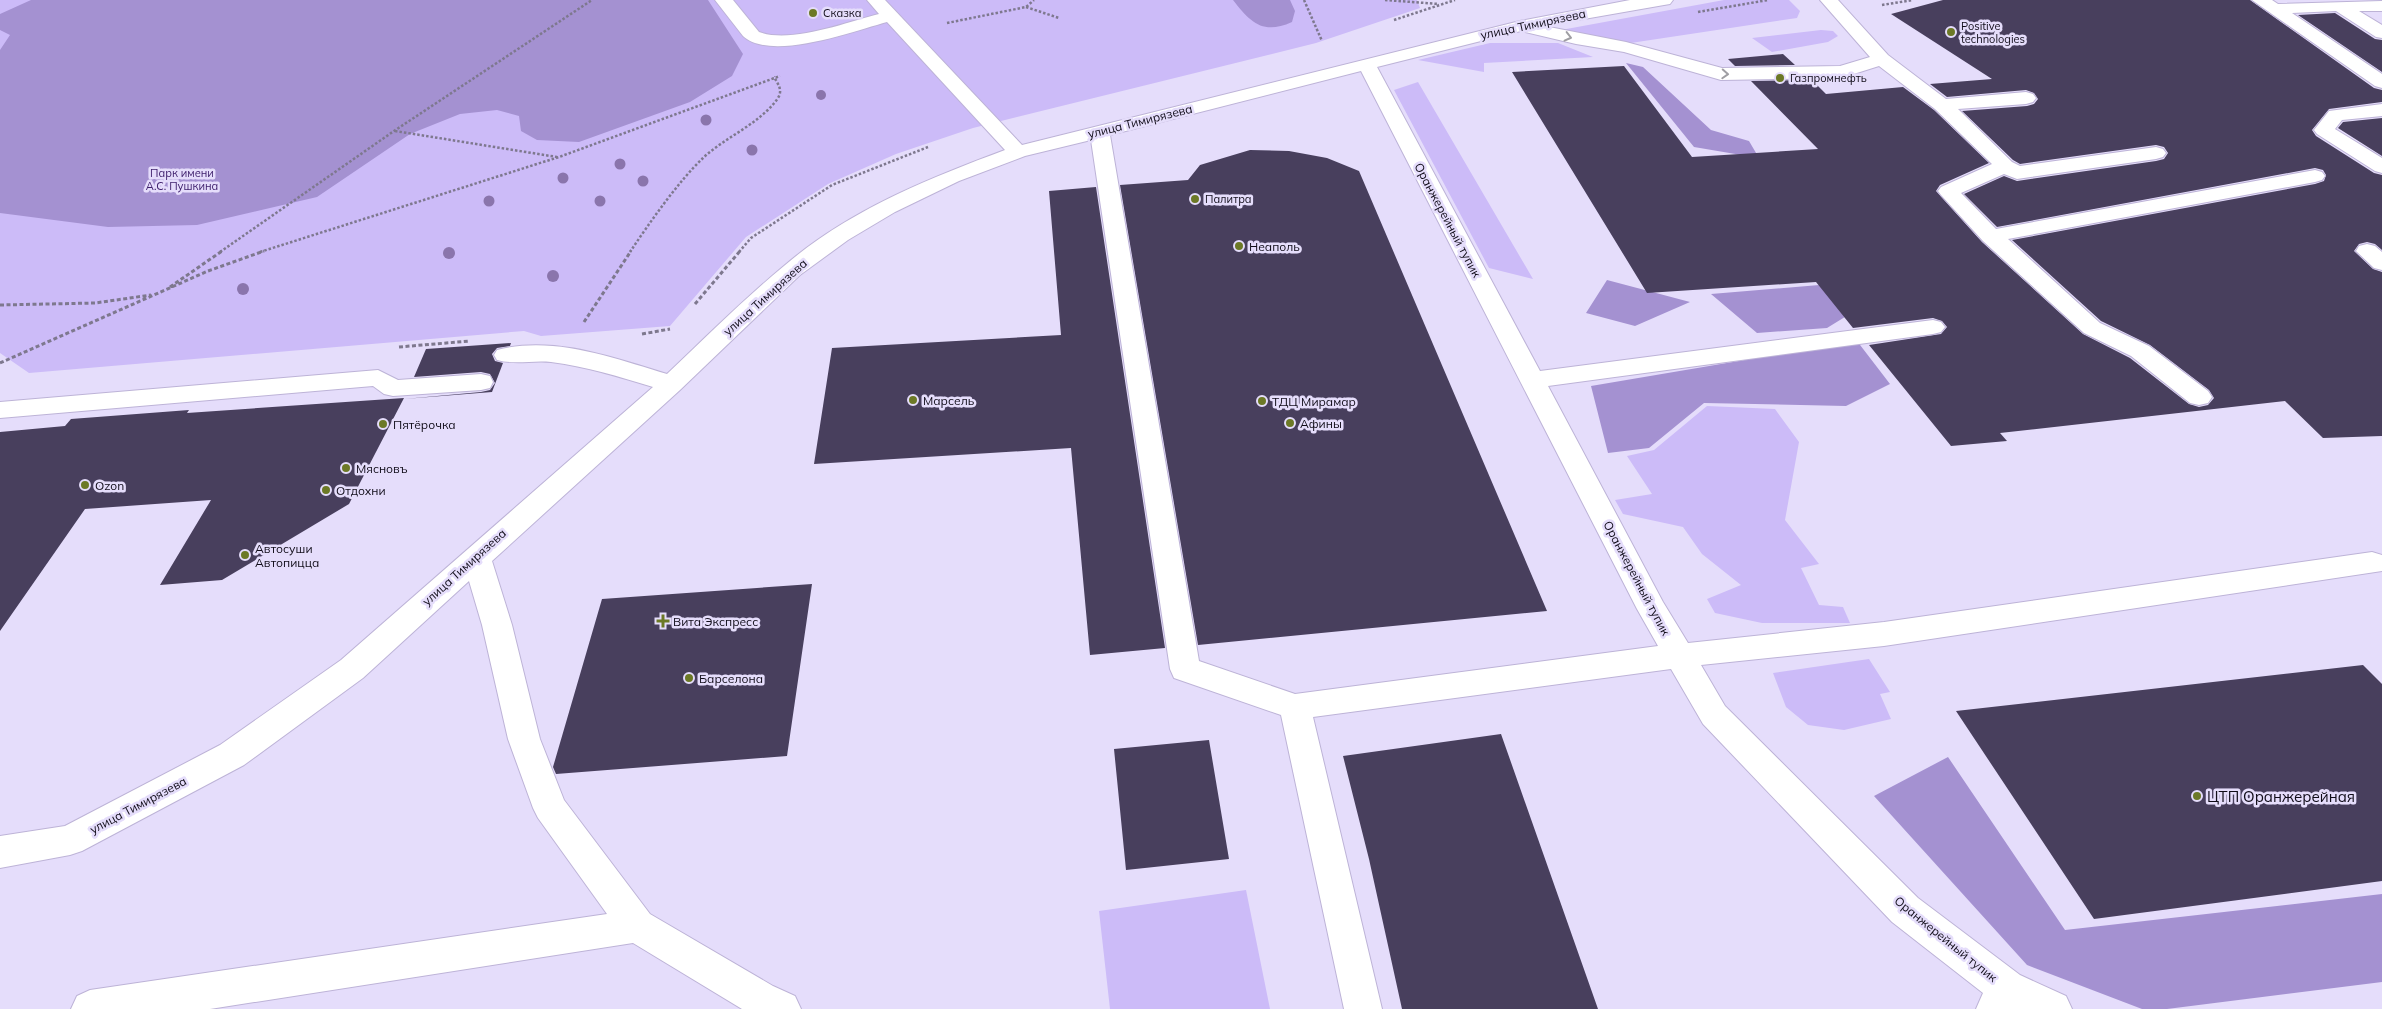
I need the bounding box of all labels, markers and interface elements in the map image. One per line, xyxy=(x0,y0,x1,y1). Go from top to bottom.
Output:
street label: улица Тимирязева xyxy=(1479,5,1587,43)
place label: Сказка xyxy=(823,6,861,20)
marker: Сказка xyxy=(807,7,819,19)
place label: Positive technologies xyxy=(1961,19,2025,46)
marker: Positive technologies xyxy=(1945,26,1957,38)
one-way arrow xyxy=(1563,31,1572,42)
one-way arrow xyxy=(1722,68,1730,79)
place label: Газпромнефть xyxy=(1790,71,1867,85)
marker: Газпромнефть xyxy=(1774,72,1786,84)
street label: улица Тимирязева xyxy=(1086,101,1194,141)
street label: Оранжерейный тупик xyxy=(1411,160,1485,280)
park label: Парк имени А.С. Пушкина xyxy=(146,166,218,193)
place label: Палитра xyxy=(1205,192,1252,206)
marker: Палитра xyxy=(1189,193,1201,205)
place label: Неаполь xyxy=(1249,239,1300,254)
marker: Неаполь xyxy=(1233,240,1245,252)
street label: улица Тимирязева xyxy=(720,255,810,339)
place label: Марсель xyxy=(923,393,975,408)
marker: Марсель xyxy=(907,394,919,406)
place label: ТДЦ Мирамар xyxy=(1272,394,1356,409)
marker: ТДЦ Мирамар xyxy=(1256,395,1268,407)
place label: Афины xyxy=(1300,416,1342,431)
place label: Пятёрочка xyxy=(393,417,456,432)
marker: Афины xyxy=(1284,417,1296,429)
marker: Пятёрочка xyxy=(377,418,389,430)
place label: Мясновъ xyxy=(356,461,408,476)
marker: Мясновъ xyxy=(340,462,352,474)
place label: Ozon xyxy=(95,478,124,493)
marker: Ozon xyxy=(79,479,91,491)
place label: Отдохни xyxy=(336,483,386,498)
marker: Отдохни xyxy=(320,484,332,496)
street label: Оранжерейный тупик xyxy=(1600,518,1674,638)
street label: улица Тимирязева xyxy=(419,525,509,609)
place label: Автосуши Автопицца xyxy=(255,541,319,570)
marker: Автосуши Автопицца xyxy=(239,549,251,561)
place label: Вита Экспресс xyxy=(673,614,758,629)
marker: Вита Экспресс xyxy=(657,615,669,627)
place label: Барселона xyxy=(699,671,763,686)
marker: Барселона xyxy=(683,672,695,684)
street label: улица Тимирязева xyxy=(87,773,189,837)
place label: ЦТП Оранжерейная xyxy=(2207,787,2355,806)
marker: ЦТП Оранжерейная xyxy=(2191,790,2203,802)
street label: Оранжерейный тупик xyxy=(1892,893,2001,985)

